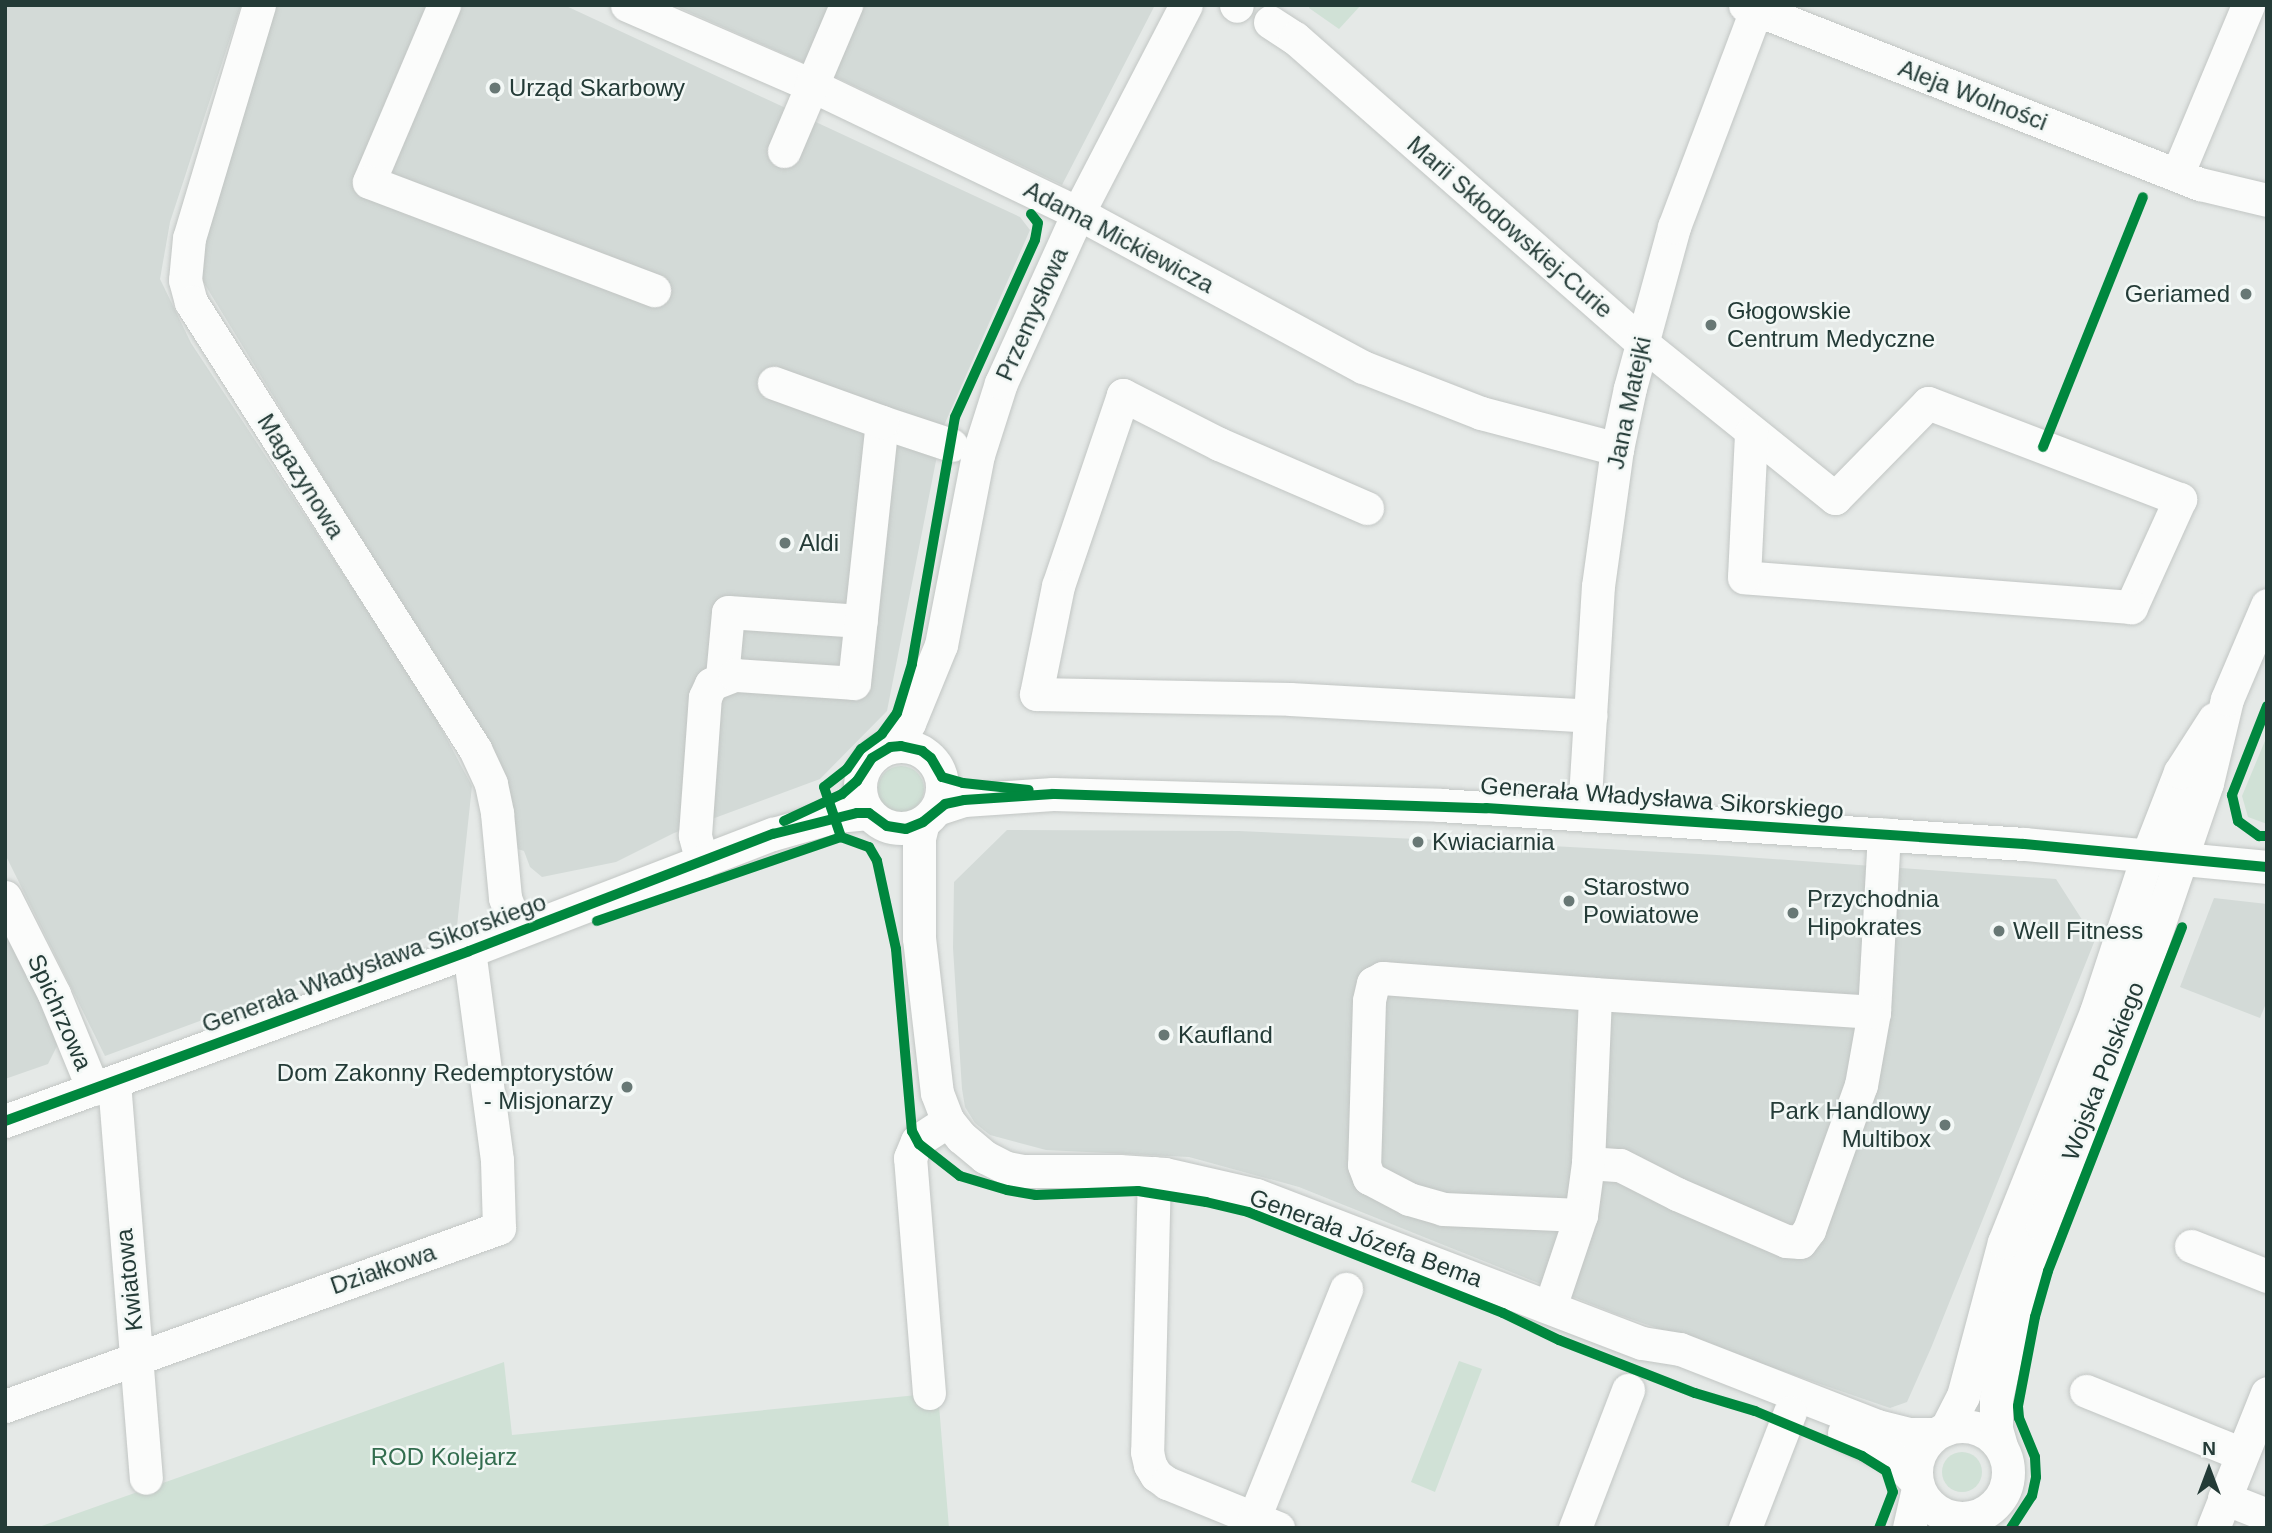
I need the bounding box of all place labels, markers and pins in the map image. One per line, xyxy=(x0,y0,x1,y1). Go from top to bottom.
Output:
place label: Urząd Skarbowy xyxy=(509,74,685,102)
marker: Urząd Skarbowy xyxy=(487,80,503,96)
place label: Geriamed xyxy=(2125,280,2230,308)
marker: Geriamed xyxy=(2236,284,2256,304)
place label: Głogowskie Centrum Medyczne xyxy=(1727,297,1935,353)
marker: Głogowskie Centrum Medyczne xyxy=(1701,315,1721,335)
place label: Aldi xyxy=(799,529,839,557)
marker: Aldi xyxy=(777,535,793,551)
place label: Kwiaciarnia xyxy=(1432,828,1555,856)
marker: Kwiaciarnia xyxy=(1410,834,1426,850)
place label: Starostwo Powiatowe xyxy=(1583,873,1699,929)
place label: Przychodnia Hipokrates xyxy=(1807,885,1939,941)
marker: Starostwo Powiatowe xyxy=(1561,893,1577,909)
marker: Przychodnia Hipokrates xyxy=(1785,905,1801,921)
place label: Well Fitness xyxy=(2013,917,2143,945)
marker: Well Fitness xyxy=(1991,923,2007,939)
place label: Kaufland xyxy=(1178,1021,1273,1049)
marker: Kaufland xyxy=(1156,1027,1172,1043)
place label: Dom Zakonny Redemptorystów - Misjonarzy xyxy=(277,1059,613,1115)
marker: Dom Zakonny Redemptorystów - Misjonarzy xyxy=(619,1079,635,1095)
place label: Park Handlowy Multibox xyxy=(1770,1097,1931,1153)
marker: Park Handlowy Multibox xyxy=(1937,1117,1953,1133)

